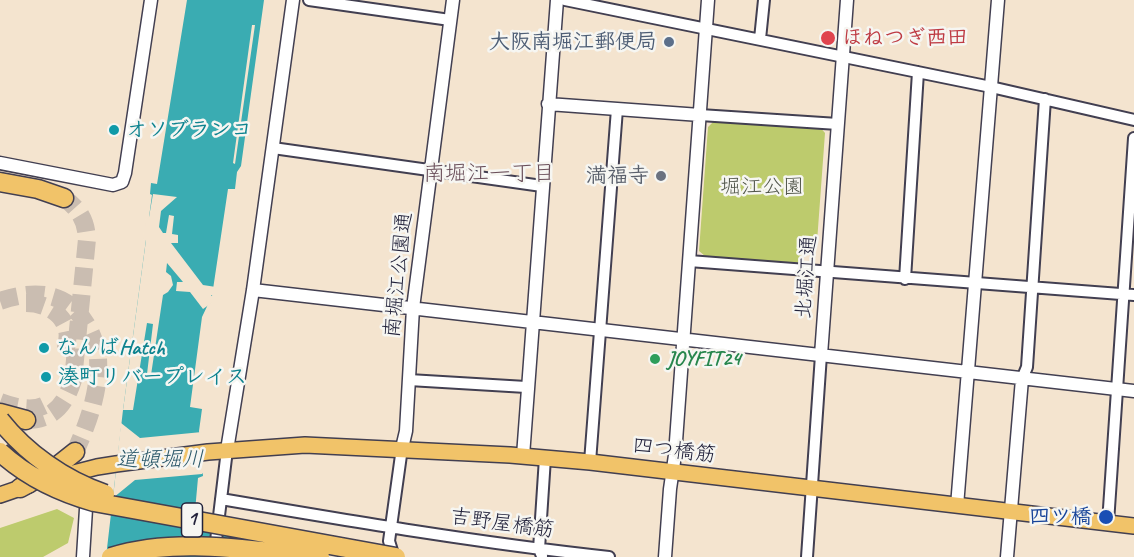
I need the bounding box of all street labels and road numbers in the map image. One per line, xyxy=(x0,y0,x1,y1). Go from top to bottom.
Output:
street label: 南堀江公園通 xyxy=(380,211,418,339)
street label: 北堀江通 xyxy=(792,234,822,320)
street label: 四つ橋筋 xyxy=(631,433,717,469)
road number: 1 xyxy=(182,503,202,537)
street label: 吉野屋橋筋 xyxy=(448,504,556,544)

